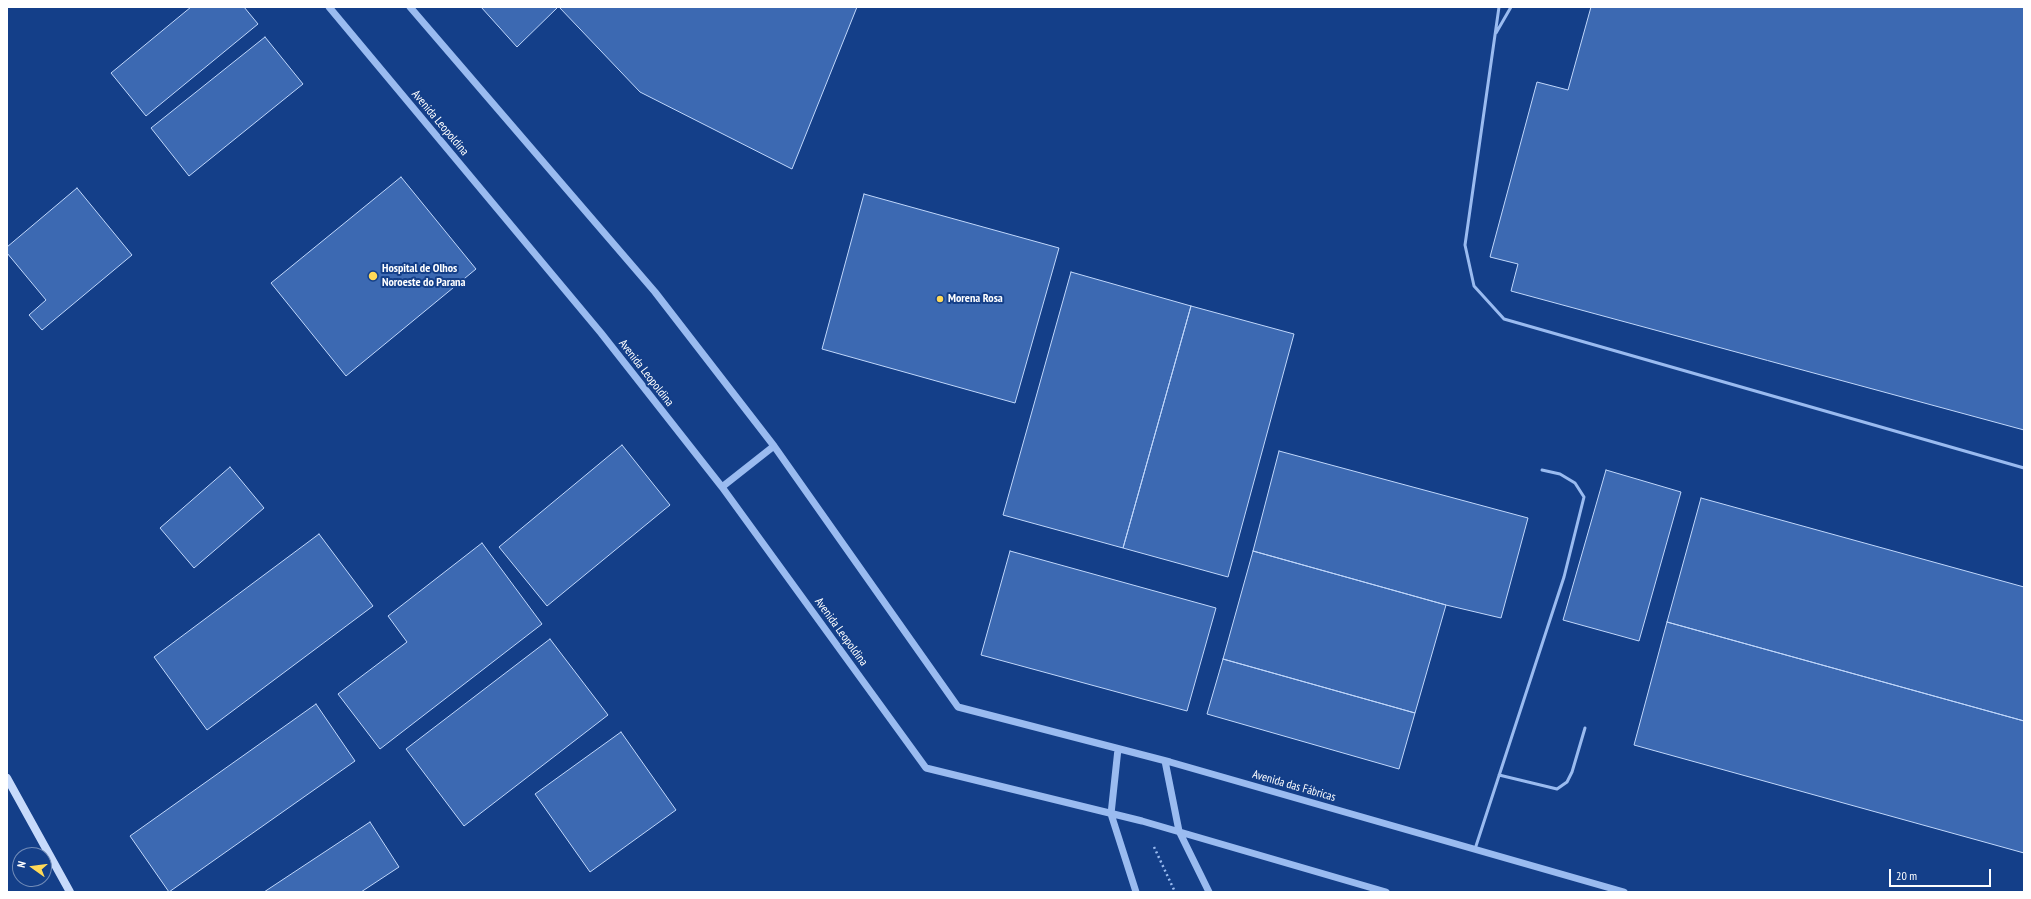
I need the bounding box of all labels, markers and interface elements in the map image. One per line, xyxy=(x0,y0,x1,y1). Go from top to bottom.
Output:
street label: Avenida Leopoldina xyxy=(408,87,472,159)
place label: Hospital de Olhos Noroeste do Parana xyxy=(382,262,465,290)
marker: Hospital de Olhos Noroeste do Parana xyxy=(367,270,379,282)
place label: Morena Rosa xyxy=(948,292,1003,306)
marker: Morena Rosa xyxy=(935,294,945,304)
street label: Avenida Leopoldina xyxy=(615,337,677,409)
street label: Avenida Leopoldina xyxy=(811,595,871,669)
street label: Avenida das Fábricas xyxy=(1251,767,1337,805)
north arrow xyxy=(12,847,52,887)
text: N xyxy=(14,860,29,869)
scale bar xyxy=(1891,861,1993,887)
text: 20 m xyxy=(1896,868,1917,883)

